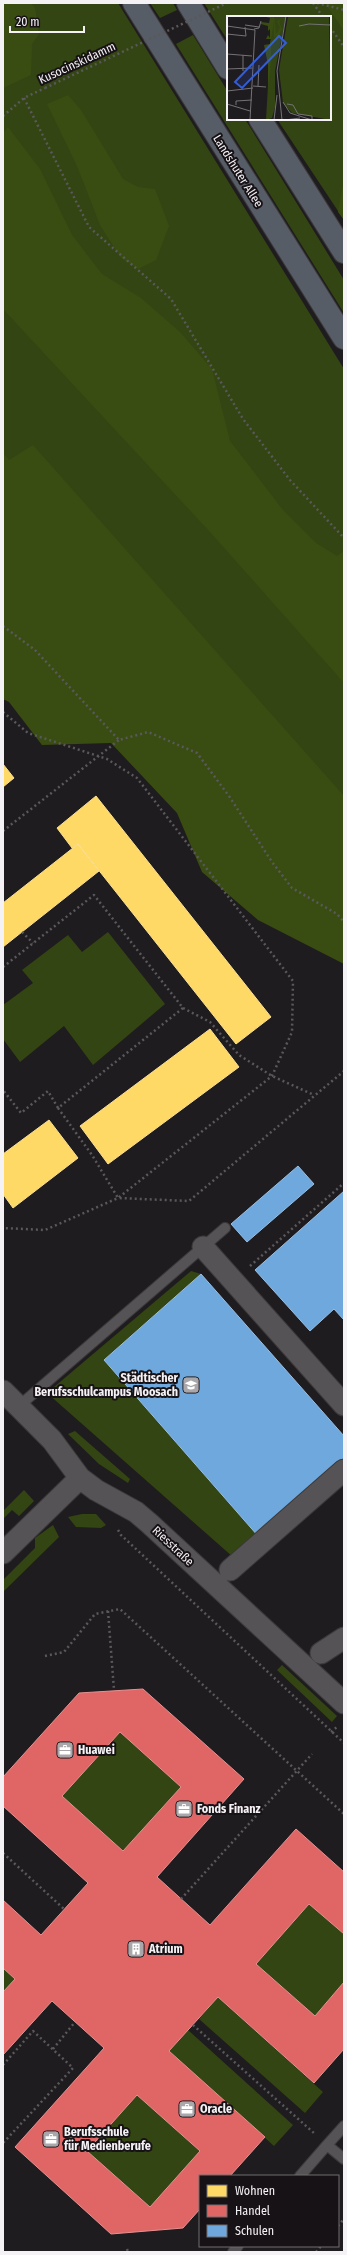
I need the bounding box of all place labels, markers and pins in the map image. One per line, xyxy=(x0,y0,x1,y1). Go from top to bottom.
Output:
place label: Städtischer Berufsschulcampus Moosach xyxy=(34,1371,179,1399)
school or university icon: Städtischer Berufsschulcampus Moosach xyxy=(181,1375,201,1395)
office icon: Huawei xyxy=(55,1740,75,1760)
place label: Huawei xyxy=(78,1743,115,1757)
office icon: Fonds Finanz xyxy=(174,1799,194,1819)
place label: Fonds Finanz xyxy=(197,1802,261,1816)
building icon: Atrium xyxy=(126,1939,146,1959)
place label: Atrium xyxy=(148,1942,183,1956)
office icon: Oracle xyxy=(177,2099,197,2119)
place label: Oracle xyxy=(200,2102,232,2116)
place label: Berufsschule für Medienberufe xyxy=(64,2125,151,2153)
office icon: Berufsschule für Medienberufe xyxy=(41,2129,61,2149)

